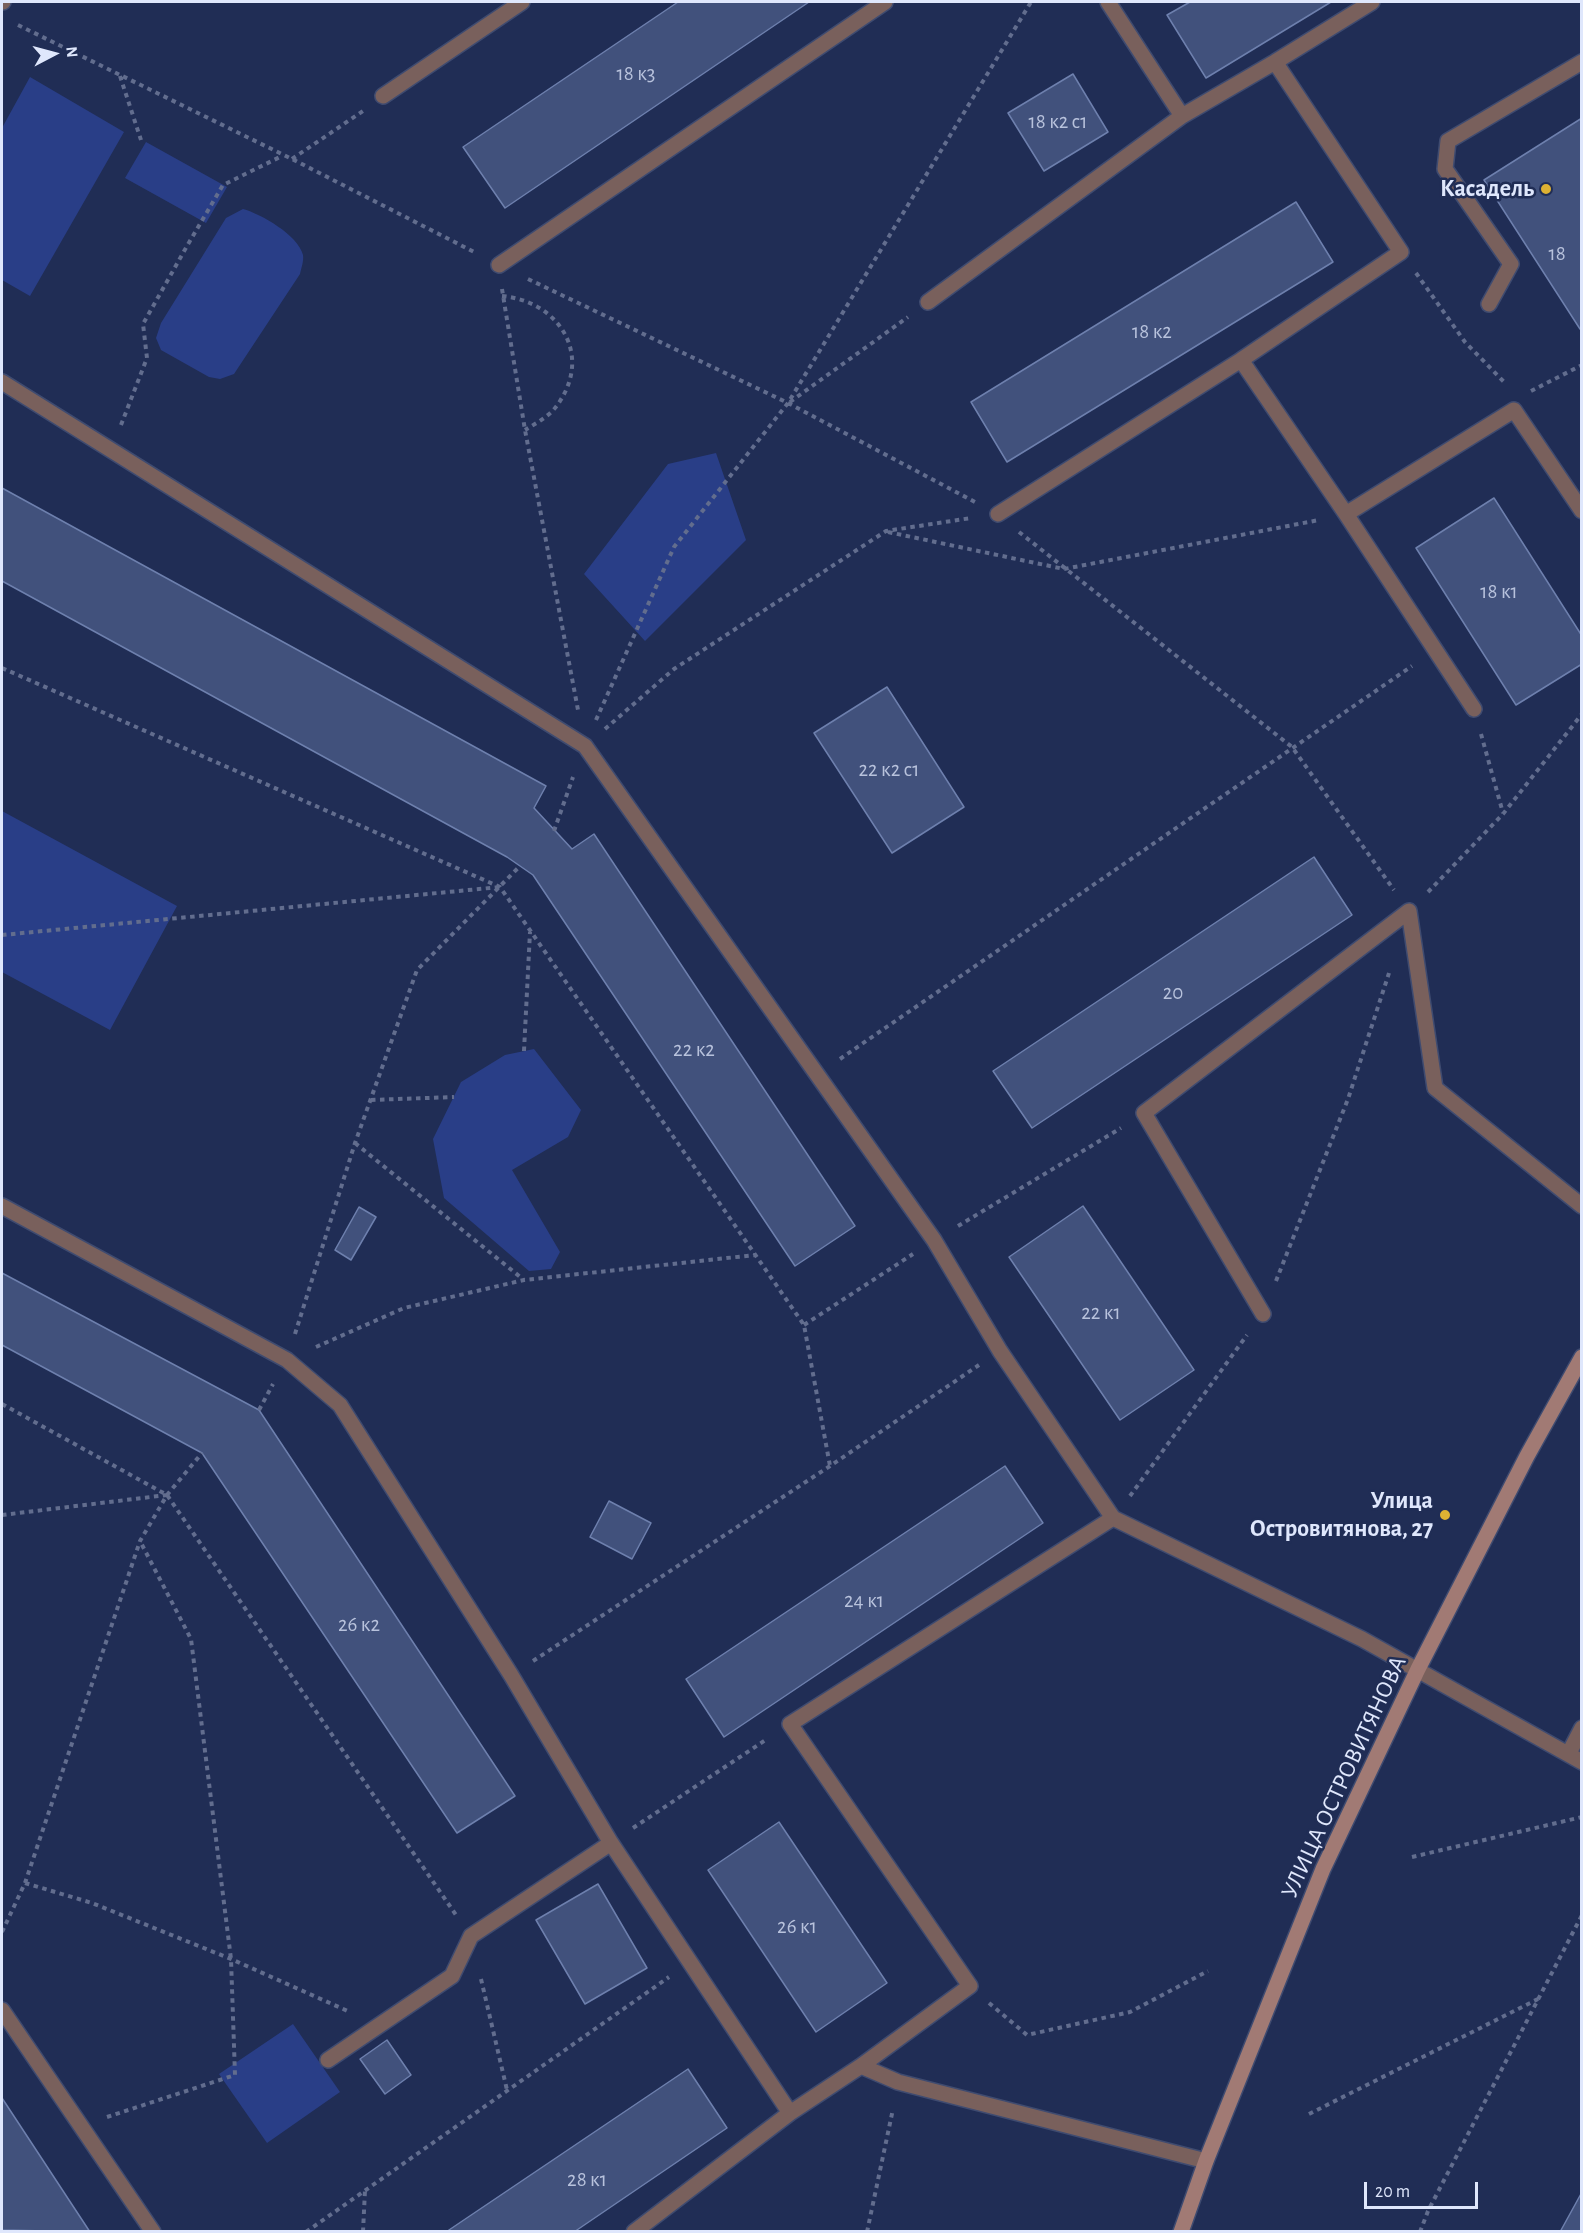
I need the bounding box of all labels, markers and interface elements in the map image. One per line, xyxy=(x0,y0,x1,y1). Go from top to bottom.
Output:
north arrow xyxy=(24,24,84,84)
text: N xyxy=(63,46,80,58)
house number: 18 к3 xyxy=(617,61,655,87)
house number: 18 к2 с1 xyxy=(1028,109,1088,135)
place label: Касадель xyxy=(1440,175,1534,203)
marker: Касадель xyxy=(1539,182,1553,196)
house number: 18 xyxy=(1548,241,1566,267)
house number: 18 к2 xyxy=(1132,319,1172,345)
house number: 18 к1 xyxy=(1480,579,1518,605)
house number: 22 к2 с1 xyxy=(859,757,919,783)
house number: 20 xyxy=(1163,980,1183,1006)
house number: 22 к2 xyxy=(673,1037,715,1063)
house number: 22 к1 xyxy=(1081,1300,1121,1326)
place label: Улица Островитянова, 27 xyxy=(1250,1487,1433,1543)
marker: Улица Островитянова, 27 xyxy=(1438,1508,1452,1522)
house number: 24 к1 xyxy=(844,1588,884,1614)
house number: 26 к2 xyxy=(338,1612,380,1638)
street label: УЛИЦА ОСТРОВИТЯНОВА xyxy=(1275,1651,1413,1903)
house number: 26 к1 xyxy=(777,1914,817,1940)
house number: 28 к1 xyxy=(567,2167,607,2193)
scale bar xyxy=(1367,2170,1481,2208)
text: 20 m xyxy=(1375,2183,1410,2201)

